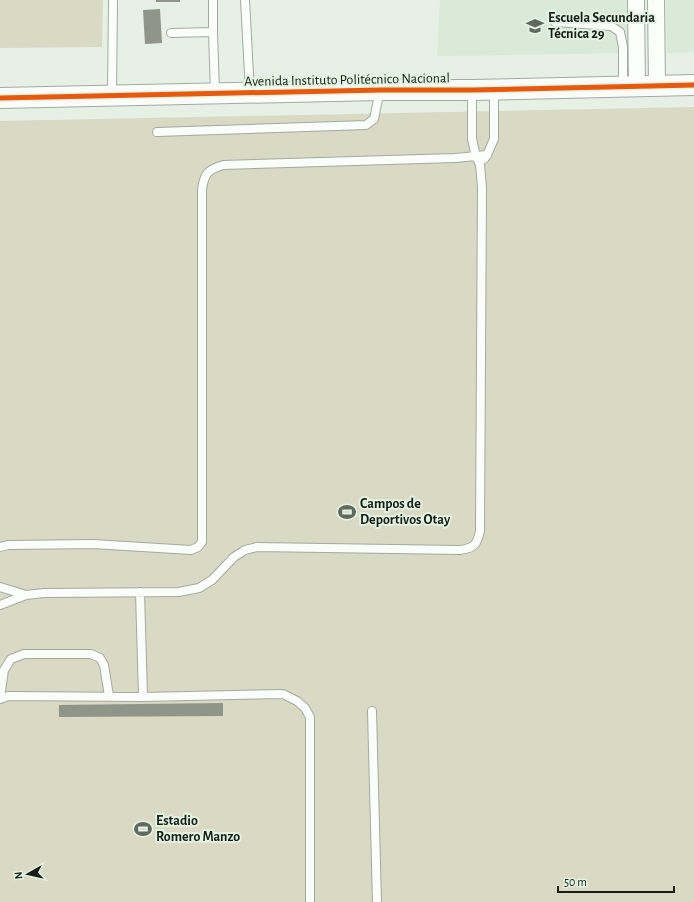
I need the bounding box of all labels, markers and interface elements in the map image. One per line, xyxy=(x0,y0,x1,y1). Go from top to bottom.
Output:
place label: Escuela Secundaria Técnica 29 xyxy=(548,11,655,41)
school or university icon: Escuela Secundaria Técnica 29 xyxy=(525,16,545,36)
street label: Avenida Instituto Politécnico Nacional xyxy=(244,71,450,89)
place label: Campos de Deportivos Otay xyxy=(360,497,451,527)
sports icon: Campos de Deportivos Otay xyxy=(337,502,357,522)
place label: Estadio Romero Manzo xyxy=(156,814,240,844)
sports icon: Estadio Romero Manzo xyxy=(133,819,153,839)
north arrow xyxy=(8,854,48,894)
scale bar xyxy=(558,868,674,894)
text: N xyxy=(13,871,25,880)
text: 50 m xyxy=(564,876,587,888)

